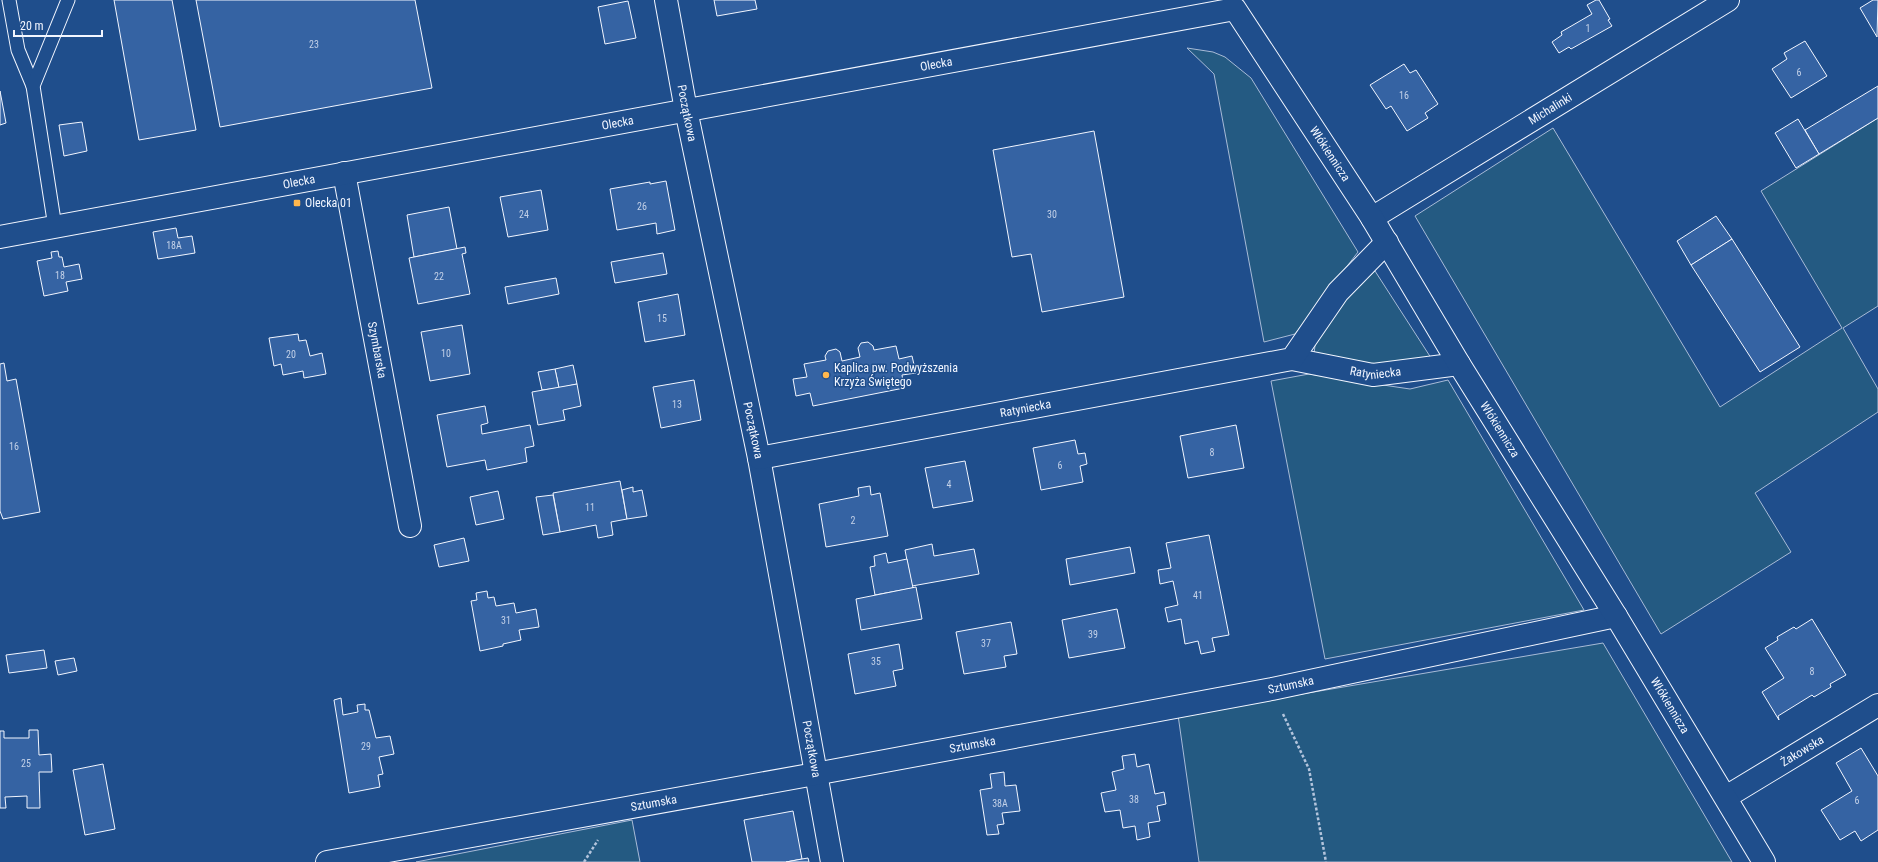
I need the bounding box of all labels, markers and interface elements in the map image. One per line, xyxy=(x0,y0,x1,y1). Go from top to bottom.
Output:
scale bar xyxy=(14,12,102,38)
text: 20 m xyxy=(20,19,44,33)
house number: 1 xyxy=(1586,23,1590,34)
house number: 23 xyxy=(309,39,319,50)
street label: Olecka xyxy=(919,54,954,74)
house number: 6 xyxy=(1797,67,1802,78)
street label: Początkowa xyxy=(675,83,699,143)
house number: 16 xyxy=(1399,90,1409,101)
street label: Michalinki xyxy=(1526,90,1575,127)
street label: Olecka xyxy=(600,113,635,133)
street label: Włókiennicza xyxy=(1307,124,1353,184)
street label: Olecka xyxy=(282,172,316,192)
place label: Olecka 01 xyxy=(305,196,352,210)
marker: Olecka 01 xyxy=(292,198,302,208)
house number: 26 xyxy=(637,201,647,212)
house number: 24 xyxy=(519,209,529,220)
house number: 30 xyxy=(1047,209,1057,220)
house number: 18A xyxy=(166,240,182,251)
house number: 18 xyxy=(55,270,65,281)
house number: 22 xyxy=(434,271,444,282)
house number: 15 xyxy=(657,313,667,324)
street label: Szymbarska xyxy=(365,320,389,380)
house number: 10 xyxy=(441,348,451,359)
house number: 20 xyxy=(286,349,296,360)
place label: Kaplica pw. Podwyższenia Krzyża Świętego xyxy=(834,361,958,389)
street label: Ratyniecka xyxy=(1349,364,1402,382)
marker: Kaplica pw. Podwyższenia Krzyża Świętego xyxy=(821,370,831,380)
street label: Ratyniecka xyxy=(999,397,1052,420)
house number: 13 xyxy=(672,399,682,410)
street label: Włókiennicza xyxy=(1477,399,1523,460)
street label: Początkowa xyxy=(740,401,766,460)
house number: 16 xyxy=(9,441,19,452)
house number: 8 xyxy=(1210,447,1215,458)
house number: 6 xyxy=(1058,460,1063,471)
house number: 4 xyxy=(947,479,952,490)
house number: 11 xyxy=(585,502,595,513)
house number: 2 xyxy=(851,515,856,526)
house number: 41 xyxy=(1193,590,1203,601)
house number: 31 xyxy=(501,615,511,626)
house number: 39 xyxy=(1088,629,1098,640)
house number: 37 xyxy=(981,638,991,649)
house number: 35 xyxy=(871,656,881,667)
house number: 8 xyxy=(1810,666,1815,677)
street label: Sztumska xyxy=(1267,673,1315,697)
street label: Włókiennicza xyxy=(1648,675,1692,736)
street label: Początkowa xyxy=(800,719,824,779)
street label: Żakowska xyxy=(1777,732,1826,769)
street label: Sztumska xyxy=(948,734,997,756)
house number: 29 xyxy=(361,741,371,752)
house number: 25 xyxy=(21,758,31,769)
street label: Sztumska xyxy=(630,792,678,814)
house number: 38 xyxy=(1129,794,1139,805)
house number: 6 xyxy=(1855,795,1860,806)
house number: 38A xyxy=(992,798,1008,809)

